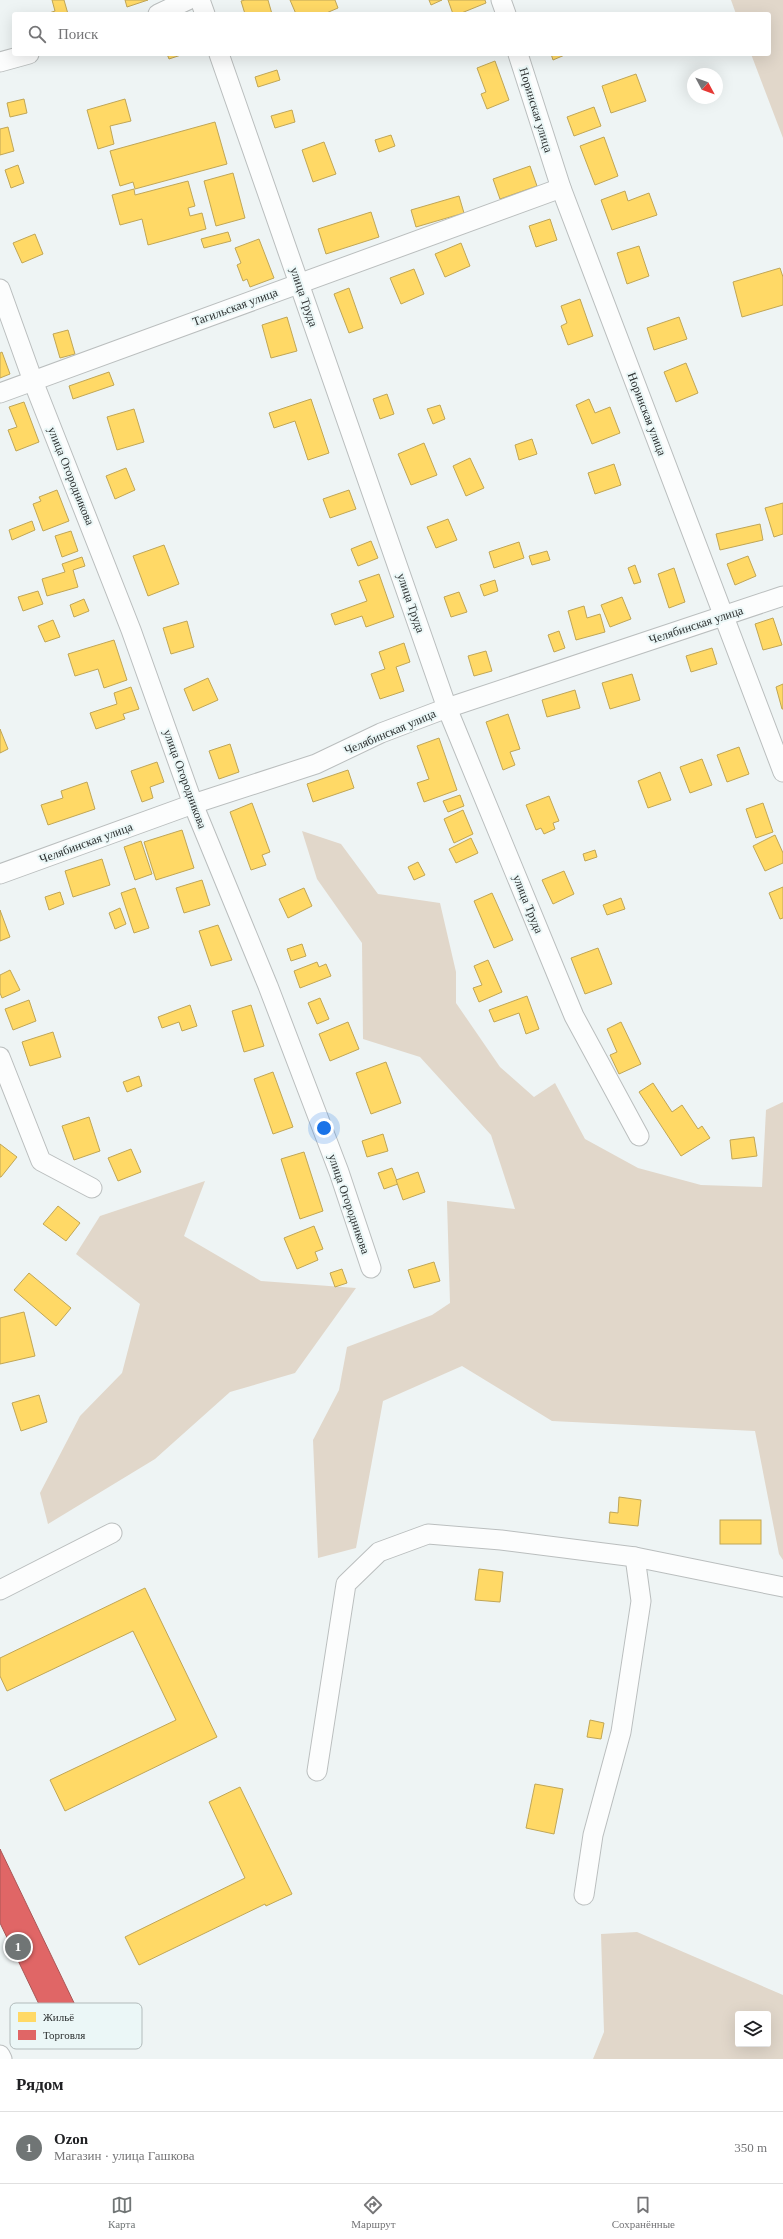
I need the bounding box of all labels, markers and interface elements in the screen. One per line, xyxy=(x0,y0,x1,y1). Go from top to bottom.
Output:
search box xyxy=(12,12,771,56)
icon: search xyxy=(26,23,48,45)
text: Поиск xyxy=(58,26,98,42)
street label: Норинская улица xyxy=(516,66,556,155)
north arrow xyxy=(687,68,723,104)
street label: улица Труда xyxy=(287,265,321,329)
street label: Тагильская улица xyxy=(190,285,280,329)
street label: Норинская улица xyxy=(625,370,670,458)
street label: улица Огородникова xyxy=(45,425,97,528)
street label: улица Труда xyxy=(394,571,428,635)
street label: Челябинская улица xyxy=(647,603,745,647)
street label: Челябинская улица xyxy=(342,706,438,758)
street label: улица Огородникова xyxy=(161,727,210,831)
street label: Челябинская улица xyxy=(38,819,135,866)
street label: улица Труда xyxy=(510,873,546,936)
your location xyxy=(314,1118,334,1138)
street label: улица Огородникова xyxy=(325,1152,373,1256)
pin: 1 xyxy=(5,1932,31,1962)
legend xyxy=(10,2003,142,2049)
text: Жильё xyxy=(43,2011,74,2023)
map controls xyxy=(735,2011,771,2047)
button: layers xyxy=(735,2011,771,2047)
text: Торговля xyxy=(43,2029,85,2041)
text: Рядом xyxy=(16,2075,64,2094)
text: Ozon xyxy=(54,2131,88,2147)
text: 1 xyxy=(26,2140,32,2155)
text: 350 m xyxy=(734,2140,767,2155)
text: Магазин · улица Гашкова xyxy=(54,2148,195,2163)
tab: Карта xyxy=(108,2194,135,2230)
tab: Маршрут xyxy=(351,2194,396,2230)
tab: Сохранённые xyxy=(612,2194,675,2230)

